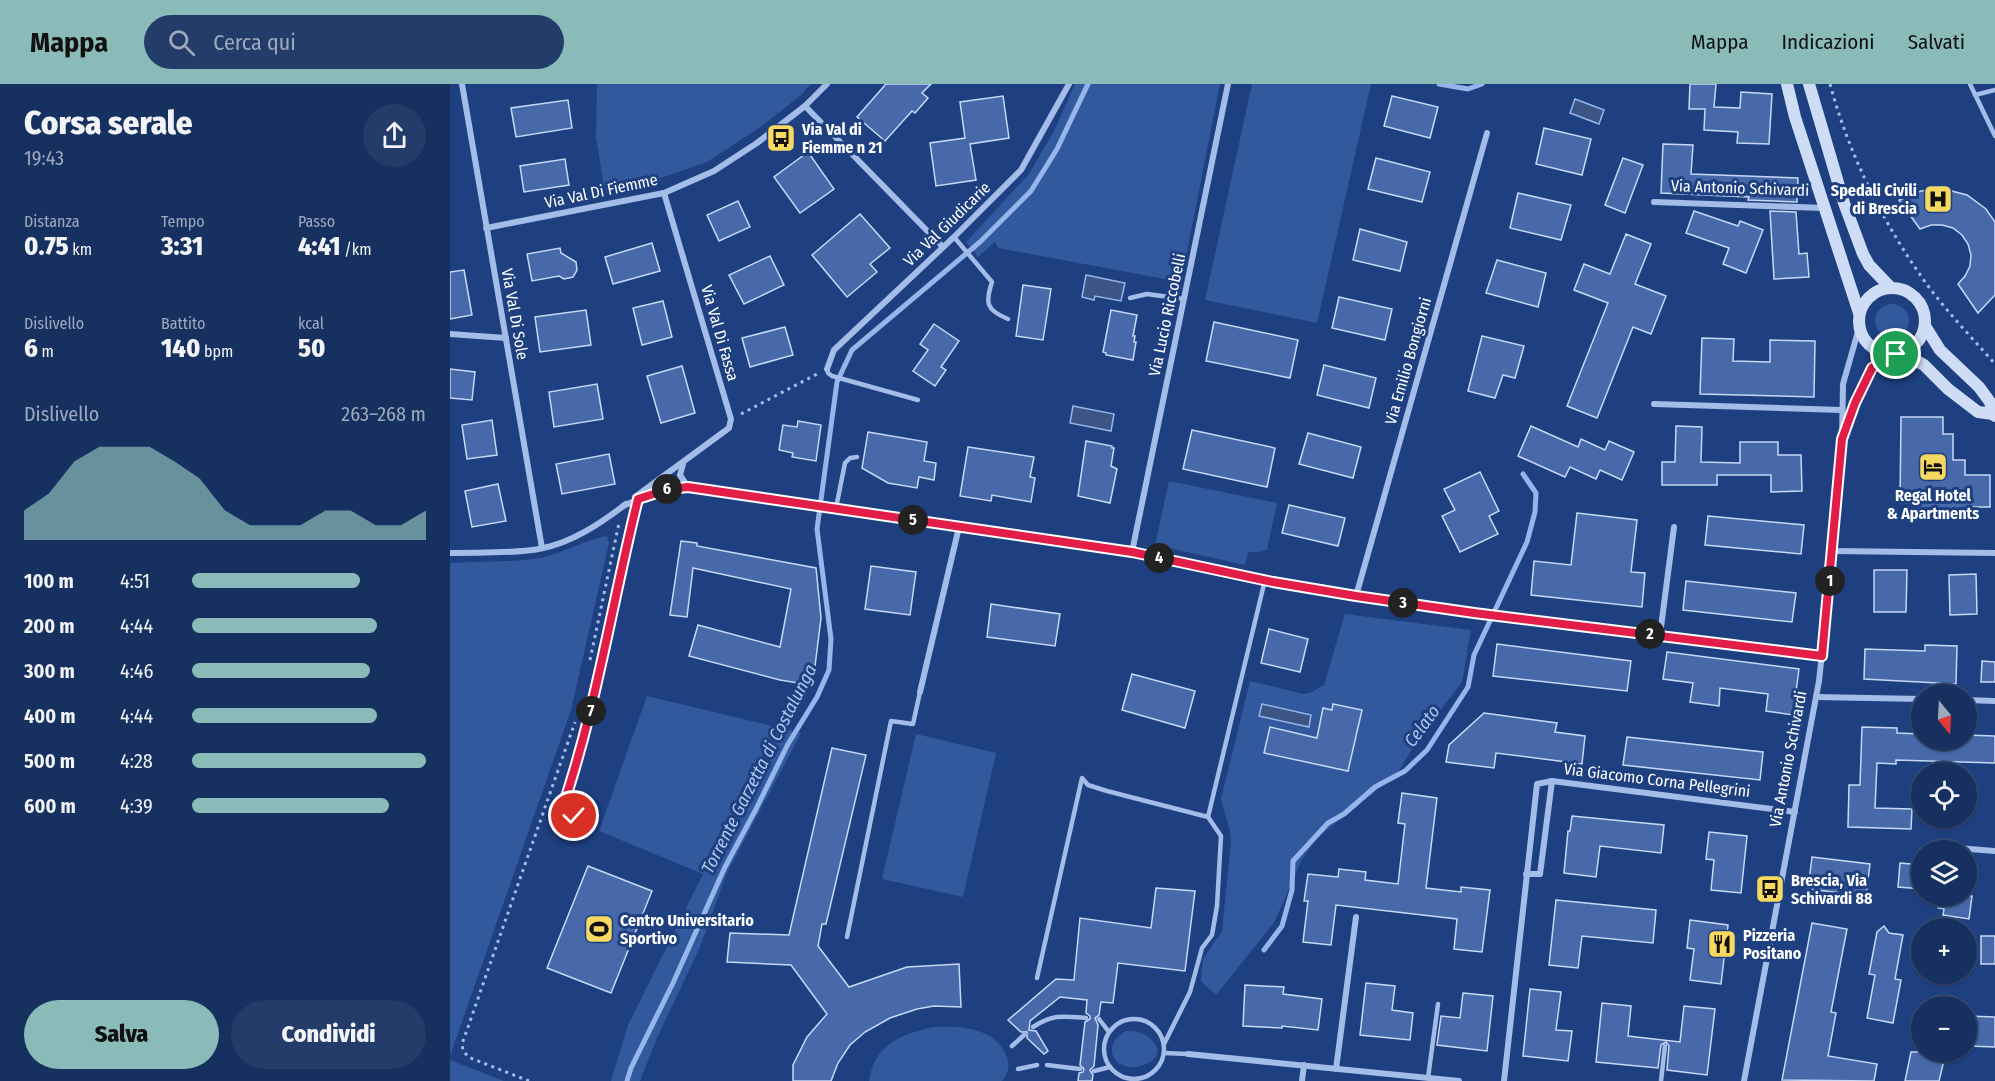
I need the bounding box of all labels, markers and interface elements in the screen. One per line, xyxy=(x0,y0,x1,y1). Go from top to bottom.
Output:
search box xyxy=(144,15,564,69)
text: Mappa xyxy=(30,26,108,59)
icon: search xyxy=(165,26,198,59)
text: Cerca qui xyxy=(213,29,296,56)
text: Mappa xyxy=(1691,29,1748,55)
text: Indicazioni xyxy=(1781,29,1875,55)
text: Salvati xyxy=(1908,29,1965,55)
text: Corsa serale xyxy=(24,103,193,143)
button: share xyxy=(363,104,426,167)
place label: Via Val di Fiemme n 21 xyxy=(801,120,882,157)
bus stop icon: Via Val di Fiemme n 21 xyxy=(765,122,797,154)
text: 19:43 xyxy=(24,146,64,170)
street label: Via Val Di Fiemme xyxy=(543,170,659,212)
street label: Via Antonio Schivardi xyxy=(1671,176,1809,200)
street label: Via Val Giudicarie xyxy=(900,178,994,270)
place label: Spedali Civili di Brescia xyxy=(1831,181,1917,218)
hospital icon: Spedali Civili di Brescia xyxy=(1922,183,1954,215)
text: Distanza xyxy=(24,212,80,231)
text: Tempo xyxy=(161,212,205,231)
text: Passo xyxy=(298,212,335,231)
text: 0.75 xyxy=(24,231,69,262)
text: 3:31 xyxy=(161,231,203,262)
text: 4:41 xyxy=(298,231,341,262)
text: km xyxy=(69,240,92,259)
text: /km xyxy=(341,240,372,259)
street label: Via Lucio Riccobelli xyxy=(1145,252,1189,378)
street label: Via Val Di Sole xyxy=(498,267,532,361)
street label: Via Val Di Fassa xyxy=(697,283,743,383)
street label: Via Emilio Bongiorni xyxy=(1381,295,1435,427)
text: Dislivello xyxy=(24,314,84,333)
text: Battito xyxy=(161,314,206,333)
text: kcal xyxy=(298,314,324,333)
pin xyxy=(1870,328,1921,379)
text: 6 xyxy=(24,333,38,364)
text: 140 xyxy=(161,333,200,364)
text: 50 xyxy=(298,333,325,364)
icon: arrive xyxy=(1879,337,1912,370)
text: m xyxy=(38,342,54,361)
text: bpm xyxy=(200,342,233,361)
text: Dislivello xyxy=(24,402,99,426)
text: 263–268 m xyxy=(341,402,426,426)
hotel icon: Regal Hotel & Apartments xyxy=(1917,451,1949,483)
pin: 6 xyxy=(652,474,682,504)
text: 6 xyxy=(663,479,671,498)
place label: Regal Hotel & Apartments xyxy=(1887,486,1979,523)
pin: 5 xyxy=(898,505,928,535)
text: 5 xyxy=(909,510,917,529)
pin: 4 xyxy=(1144,543,1174,573)
text: 4 xyxy=(1155,548,1163,567)
pin: 1 xyxy=(1815,566,1845,596)
text: 100 m xyxy=(24,569,74,593)
text: 4:51 xyxy=(120,569,150,593)
text: 1 xyxy=(1827,571,1833,590)
pin: 3 xyxy=(1388,588,1418,618)
text: 3 xyxy=(1399,593,1407,612)
text: 200 m xyxy=(24,614,75,638)
text: 4:44 xyxy=(120,614,153,638)
pin: 2 xyxy=(1635,619,1665,649)
text: 2 xyxy=(1646,624,1654,643)
text: 300 m xyxy=(24,659,75,683)
text: 4:46 xyxy=(120,659,153,683)
water label: Torrente Garzetta di Costalunga xyxy=(697,661,821,877)
north arrow xyxy=(1911,684,1977,750)
map controls xyxy=(1911,684,1977,1062)
street label: Via Antonio Schivardi xyxy=(1765,689,1811,829)
pin: 7 xyxy=(576,696,606,726)
text: 7 xyxy=(588,701,594,720)
water label: Celato xyxy=(1400,701,1444,751)
text: 400 m xyxy=(24,704,76,728)
text: 4:44 xyxy=(120,704,153,728)
text: 500 m xyxy=(24,749,75,773)
text: 4:28 xyxy=(120,749,153,773)
street label: Via Giacomo Corna Pellegrini xyxy=(1563,759,1751,801)
button: locate xyxy=(1911,762,1977,828)
pin xyxy=(548,790,599,841)
text: 600 m xyxy=(24,794,76,818)
text: 4:39 xyxy=(120,794,153,818)
icon: check xyxy=(557,799,590,832)
button: layers xyxy=(1911,840,1977,906)
place label: Brescia, Via Schivardi 88 xyxy=(1791,871,1873,908)
bus stop icon: Brescia, Via Schivardi 88 xyxy=(1754,873,1786,905)
place label: Centro Universitario Sportivo xyxy=(620,911,754,948)
sports icon: Centro Universitario Sportivo xyxy=(583,913,615,945)
button: + xyxy=(1911,918,1977,984)
place label: Pizzeria Positano xyxy=(1743,926,1802,963)
restaurant icon: Pizzeria Positano xyxy=(1706,928,1738,960)
button: − xyxy=(1911,996,1977,1062)
button: Salva xyxy=(24,1000,219,1069)
button: Condividi xyxy=(231,1000,426,1069)

